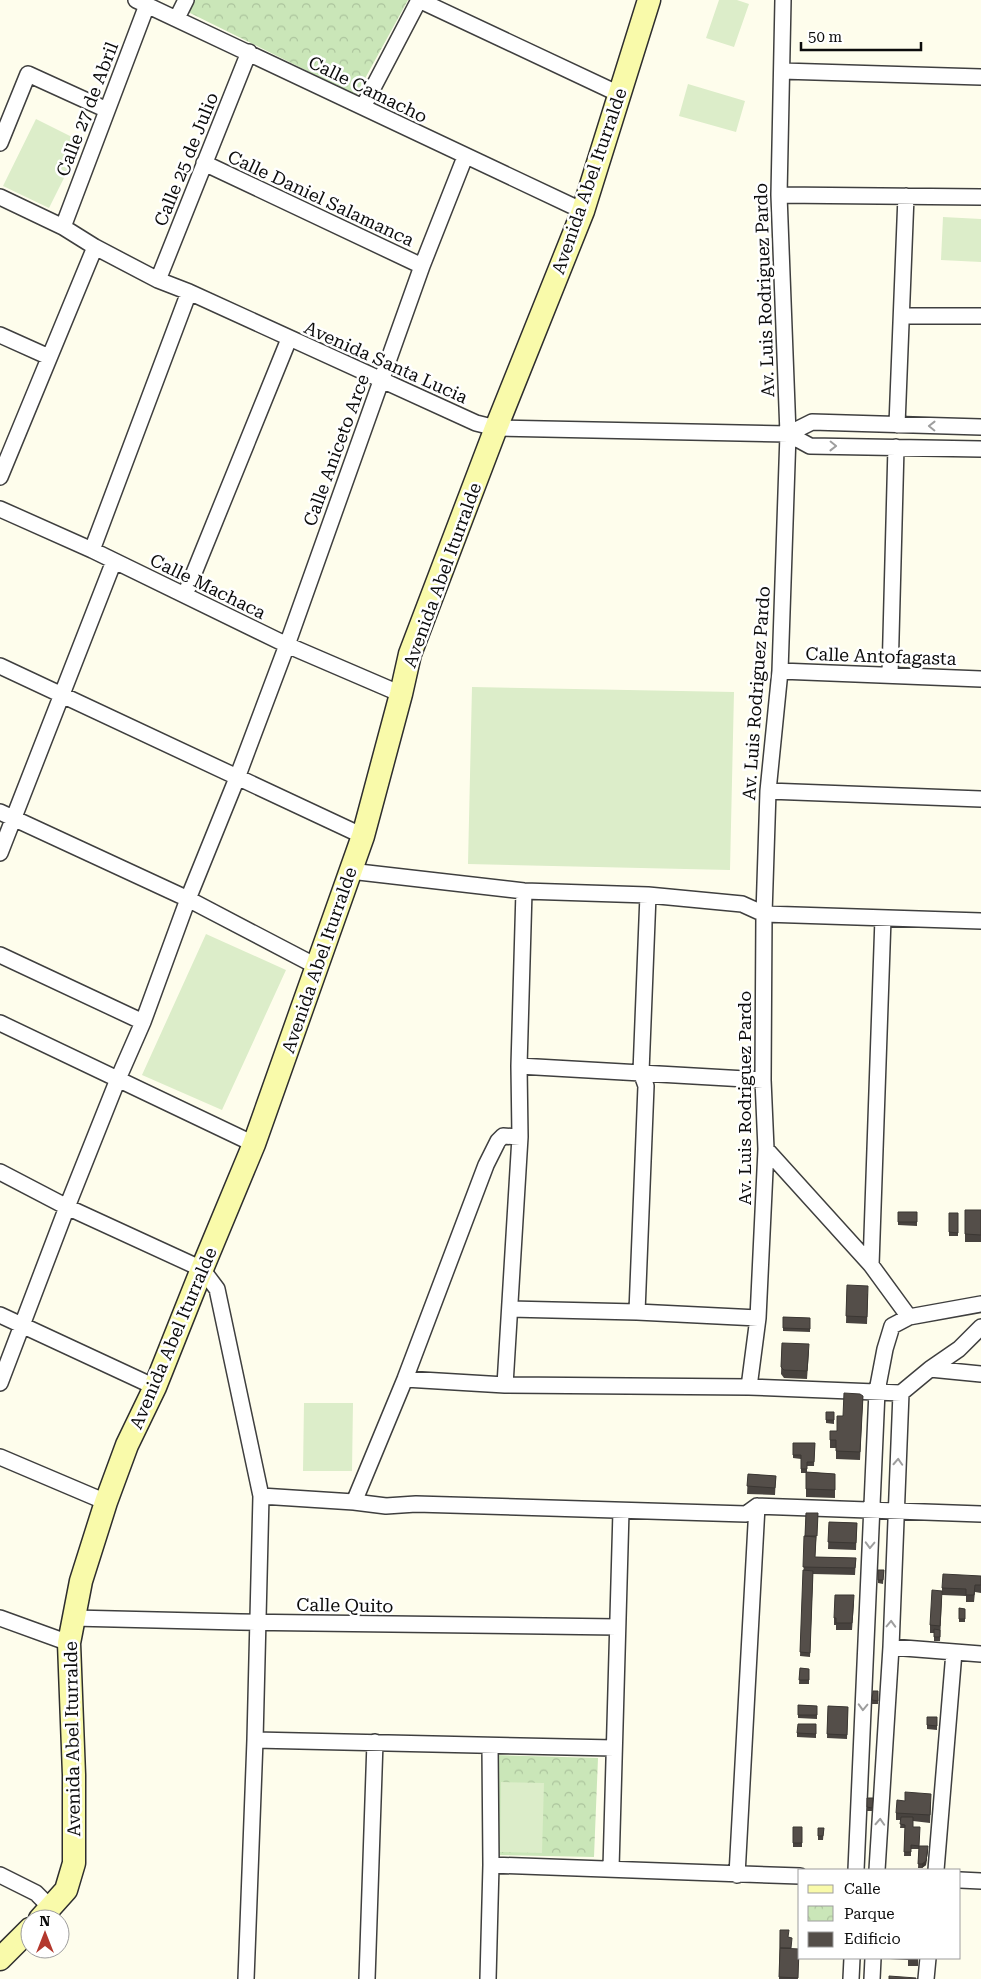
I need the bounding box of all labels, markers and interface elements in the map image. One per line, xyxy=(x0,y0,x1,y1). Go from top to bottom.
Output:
scale bar xyxy=(801,20,921,52)
text: 50 m xyxy=(808,28,843,46)
street label: Calle 27 de Abril xyxy=(52,39,122,179)
street label: Calle Camacho xyxy=(305,51,431,127)
street label: Avenida Abel Iturralde xyxy=(547,85,631,277)
street label: Calle 25 de Julio xyxy=(150,89,222,229)
street label: Calle Daniel Salamanca xyxy=(225,146,418,251)
street label: Av. Luis Rodriguez Pardo xyxy=(750,182,778,398)
street label: Avenida Santa Lucia xyxy=(301,316,471,408)
street label: Calle Aniceto Arce xyxy=(299,371,373,529)
one-way arrow xyxy=(928,421,936,431)
one-way arrow xyxy=(830,441,838,451)
street label: Avenida Abel Iturralde xyxy=(399,479,485,670)
street label: Calle Machaca xyxy=(147,549,269,623)
street label: Av. Luis Rodriguez Pardo xyxy=(738,585,774,801)
street label: Calle Antofagasta xyxy=(805,643,957,669)
street label: Avenida Abel Iturralde xyxy=(277,864,361,1056)
street label: Av. Luis Rodriguez Pardo xyxy=(734,991,755,1205)
street label: Avenida Abel Iturralde xyxy=(125,1244,221,1432)
one-way arrow xyxy=(893,1458,904,1466)
one-way arrow xyxy=(865,1542,875,1549)
street label: Calle Quito xyxy=(296,1594,394,1616)
one-way arrow xyxy=(886,1620,897,1628)
street label: Avenida Abel Iturralde xyxy=(60,1641,84,1837)
one-way arrow xyxy=(858,1704,869,1712)
one-way arrow xyxy=(874,1817,885,1825)
legend xyxy=(798,1869,961,1959)
text: Calle xyxy=(844,1880,880,1898)
text: Parque xyxy=(844,1905,895,1923)
north arrow xyxy=(20,1909,70,1959)
text: N xyxy=(40,1913,51,1929)
text: Edificio xyxy=(844,1930,901,1948)

